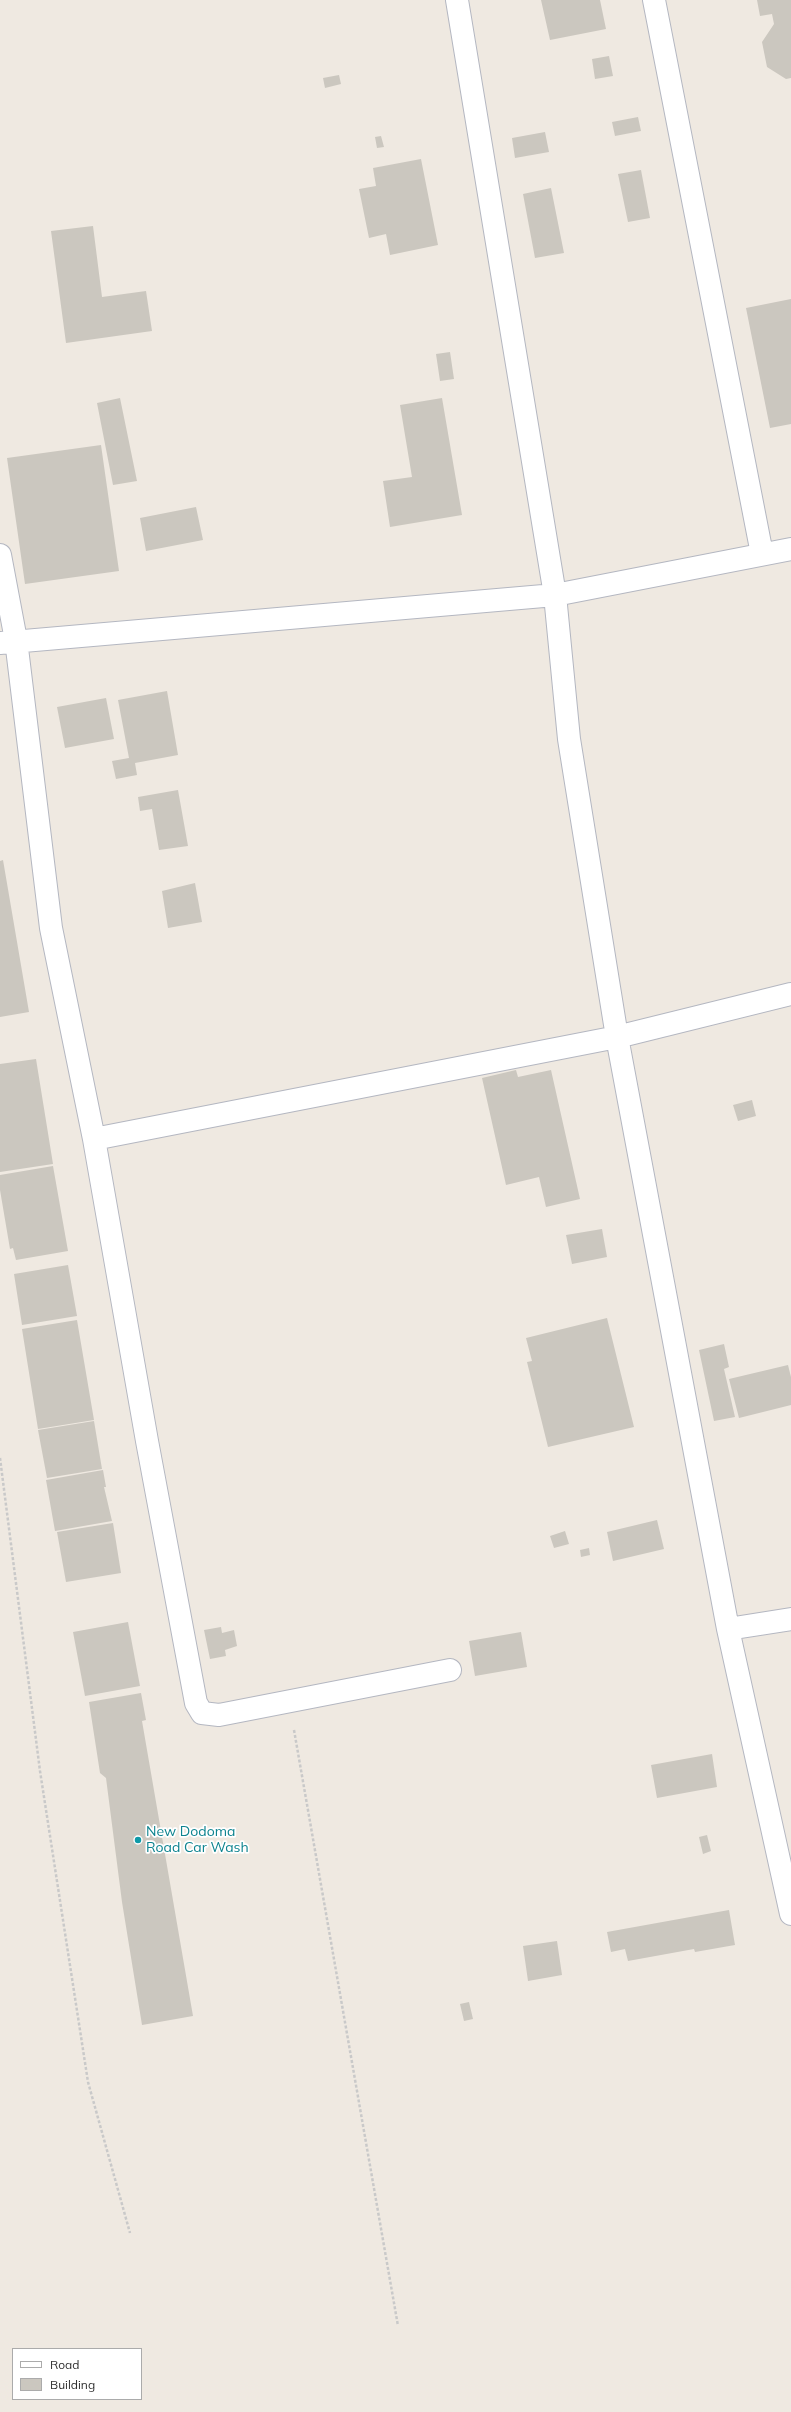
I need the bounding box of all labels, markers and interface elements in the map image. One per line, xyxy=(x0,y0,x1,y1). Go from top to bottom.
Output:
place label: New Dodoma Road Car Wash xyxy=(146,1824,249,1856)
marker: New Dodoma Road Car Wash xyxy=(133,1835,143,1845)
legend xyxy=(12,2348,142,2400)
text: Road xyxy=(50,2357,79,2372)
text: Building xyxy=(50,2377,95,2392)

